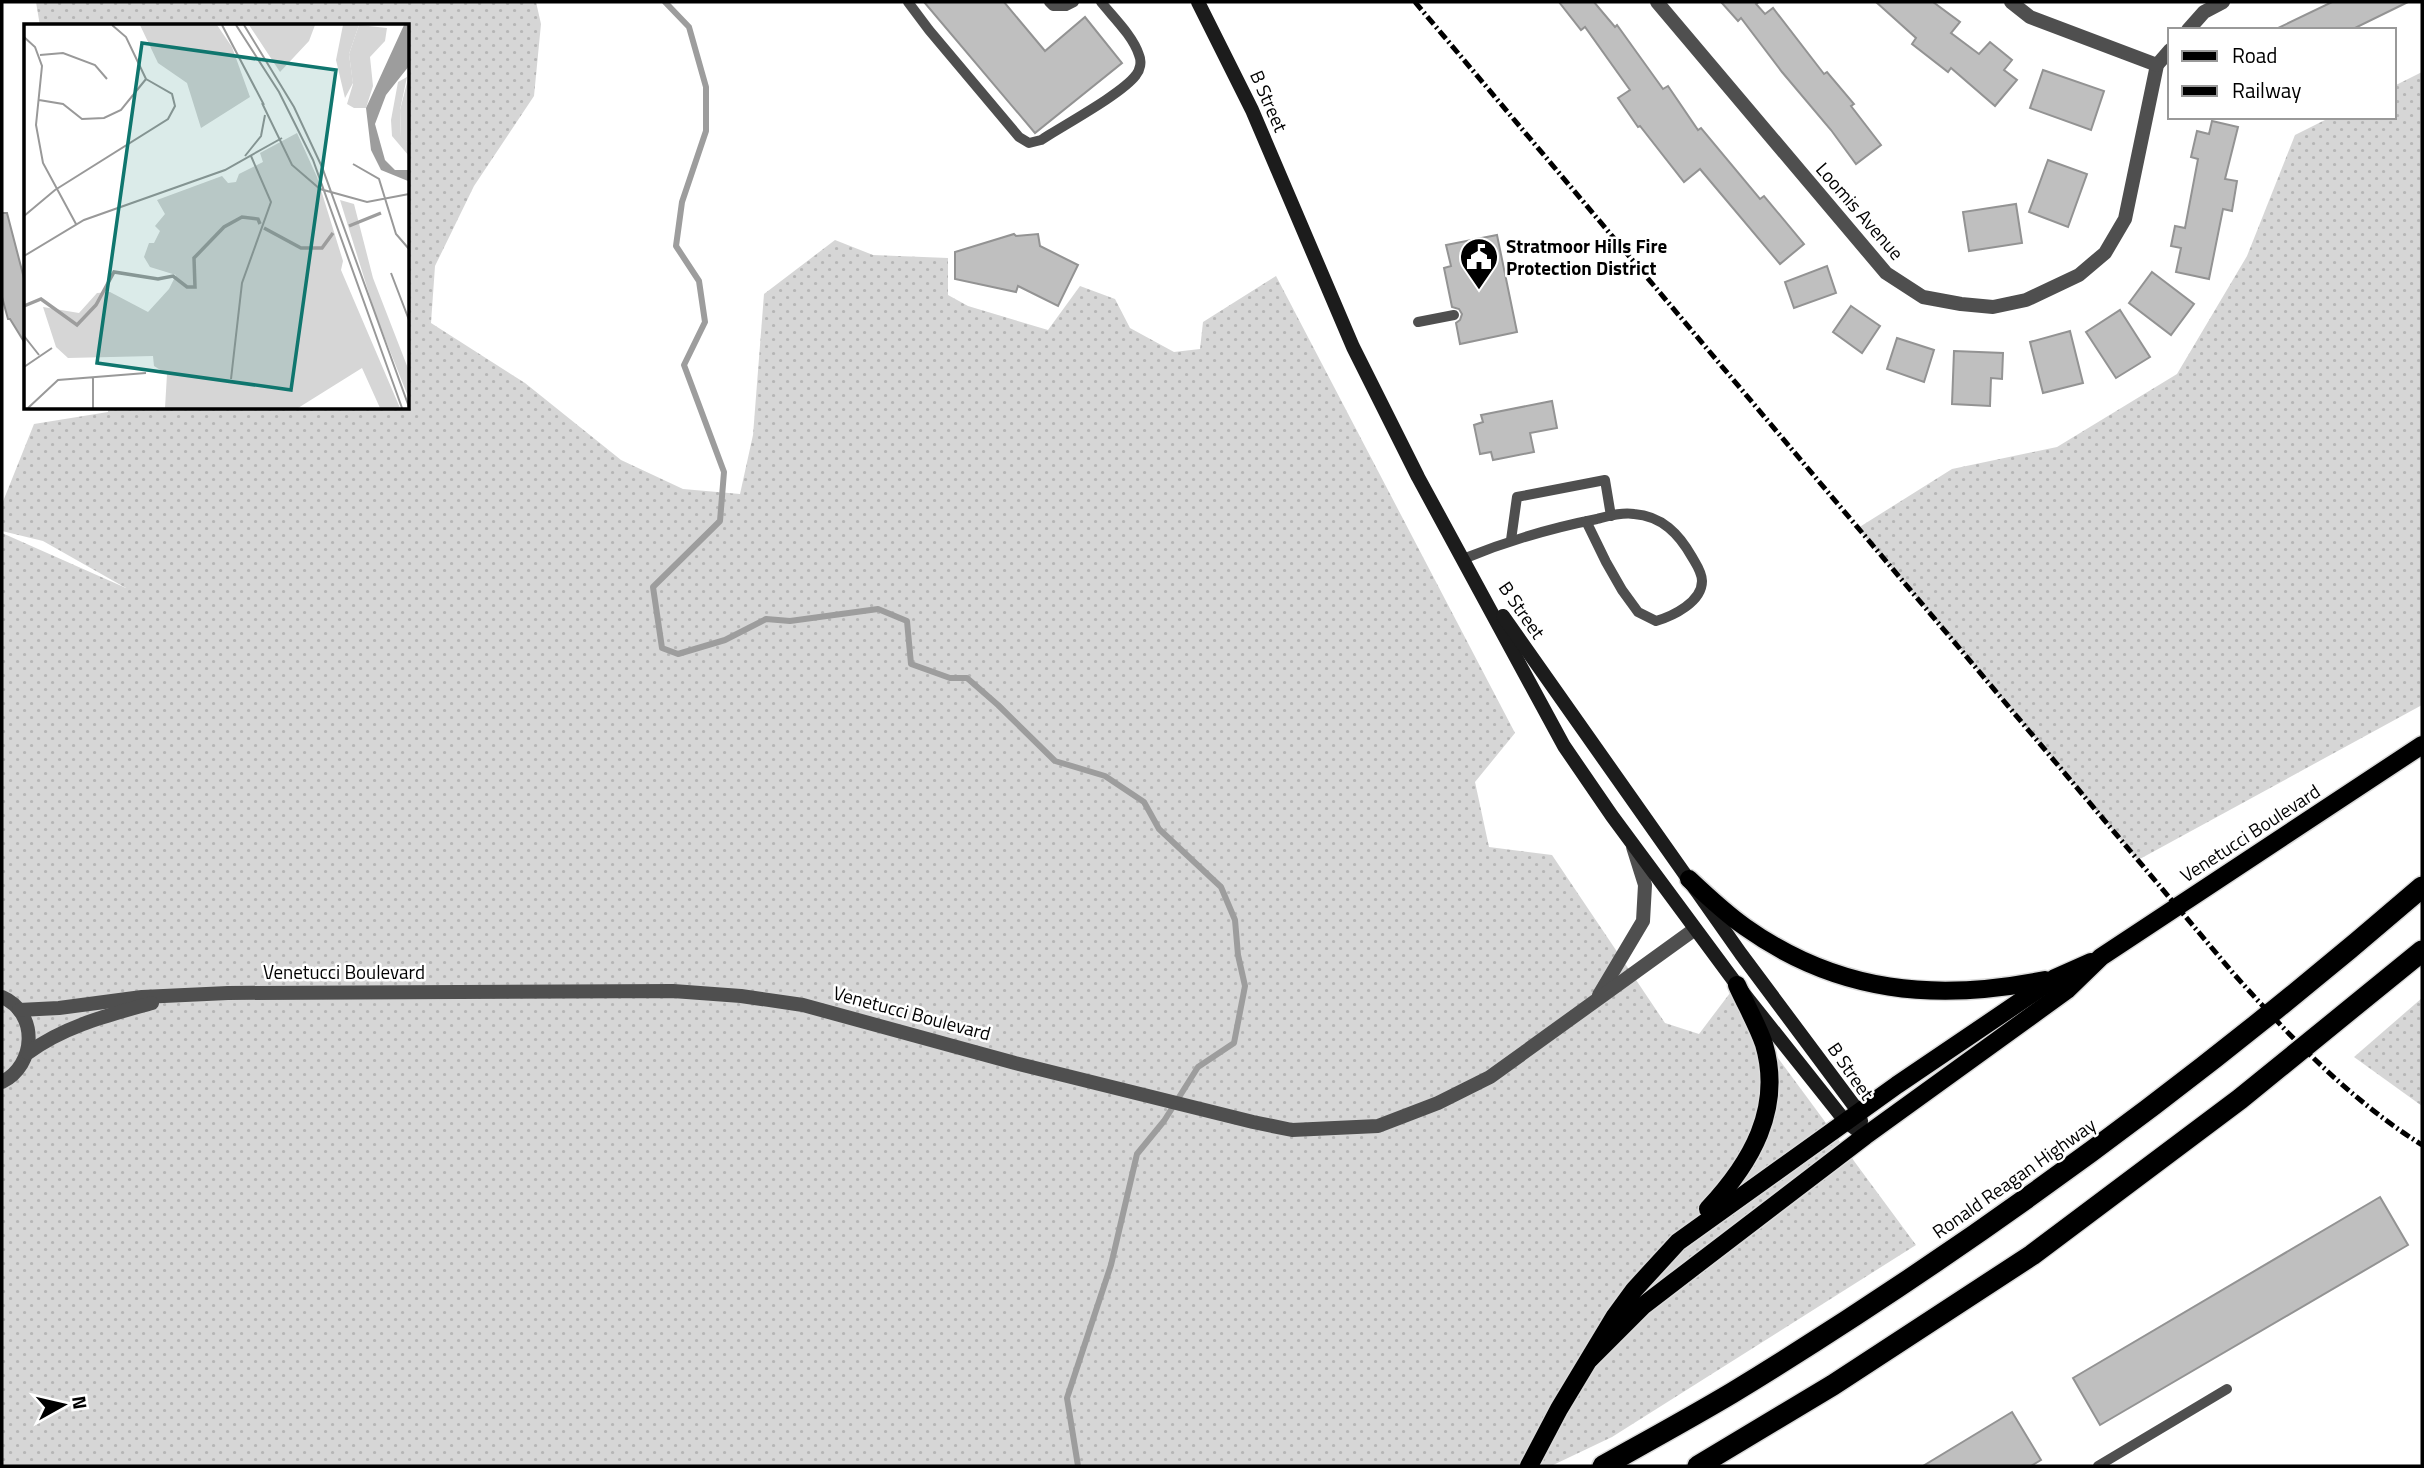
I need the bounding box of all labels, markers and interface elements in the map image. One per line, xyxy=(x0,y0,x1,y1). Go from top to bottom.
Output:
inset map xyxy=(24,24,410,410)
legend xyxy=(2168,28,2396,119)
text: Road xyxy=(2232,39,2277,71)
street label: B Street xyxy=(1243,65,1296,137)
text: Railway xyxy=(2232,74,2301,106)
street label: Loomis Avenue xyxy=(1810,155,1911,266)
place label: Stratmoor Hills Fire Protection District xyxy=(1506,231,1667,282)
public building icon: Stratmoor Hills Fire Protection District xyxy=(1458,236,1500,291)
street label: B Street xyxy=(1492,575,1553,645)
street label: Venetucci Boulevard xyxy=(2174,776,2326,889)
street label: Venetucci Boulevard xyxy=(263,957,425,986)
street label: Venetucci Boulevard xyxy=(830,978,994,1047)
street label: B Street xyxy=(1821,1036,1882,1106)
street label: Ronald Reagan Highway xyxy=(1926,1110,2102,1245)
north arrow xyxy=(28,1370,98,1440)
text: N xyxy=(65,1394,96,1411)

